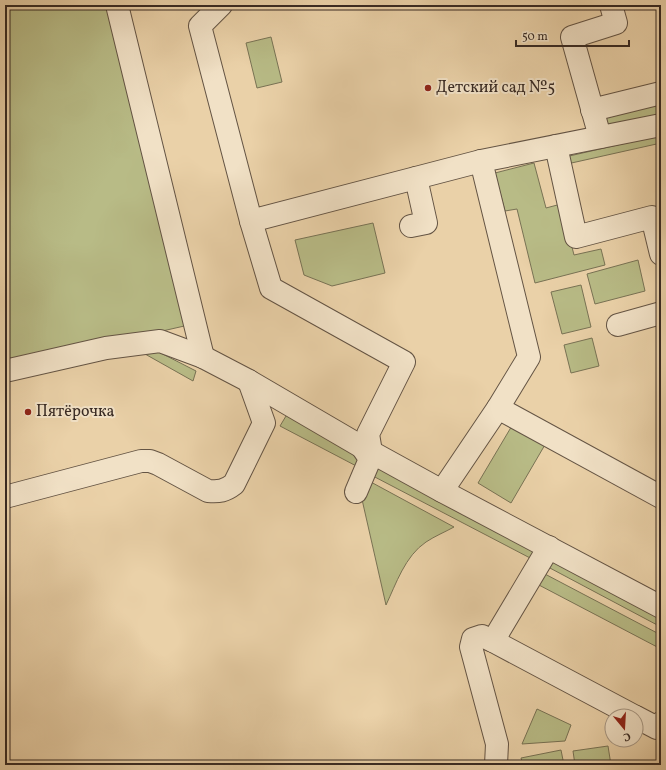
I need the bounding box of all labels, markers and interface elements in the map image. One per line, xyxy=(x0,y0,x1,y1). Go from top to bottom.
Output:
scale bar xyxy=(516,22,629,48)
text: 50 m xyxy=(522,29,548,45)
place label: Детский сад №5 xyxy=(436,77,555,99)
marker: Детский сад №5 xyxy=(423,83,433,93)
place label: Пятёрочка xyxy=(36,401,115,423)
marker: Пятёрочка xyxy=(23,407,33,417)
north arrow xyxy=(604,708,644,748)
text: С xyxy=(621,728,632,744)

